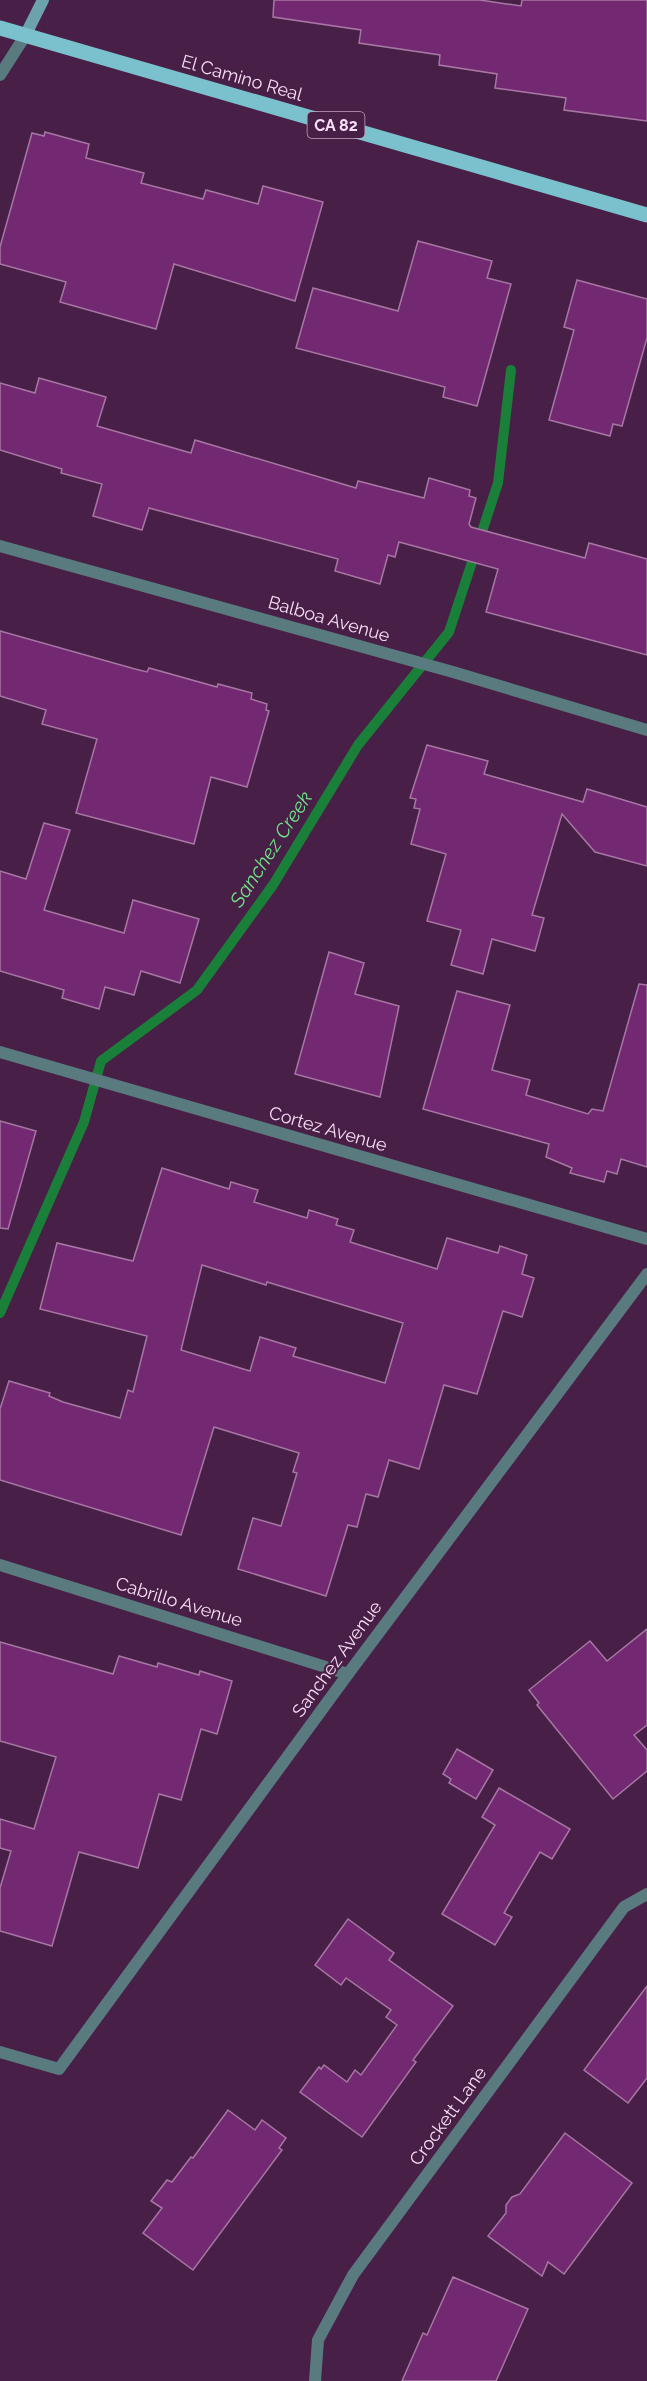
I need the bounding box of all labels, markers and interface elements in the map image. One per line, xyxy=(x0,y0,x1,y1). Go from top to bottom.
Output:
street label: El Camino Real xyxy=(179,50,305,105)
road number: CA 82 xyxy=(308,112,364,138)
street label: Balboa Avenue xyxy=(266,591,393,646)
water label: Sanchez Creek xyxy=(224,786,318,912)
street label: Cortez Avenue xyxy=(267,1102,390,1156)
street label: Cabrillo Avenue xyxy=(113,1572,245,1631)
street label: Sanchez Avenue xyxy=(288,1596,386,1721)
street label: Crockett Lane xyxy=(405,2062,491,2169)

